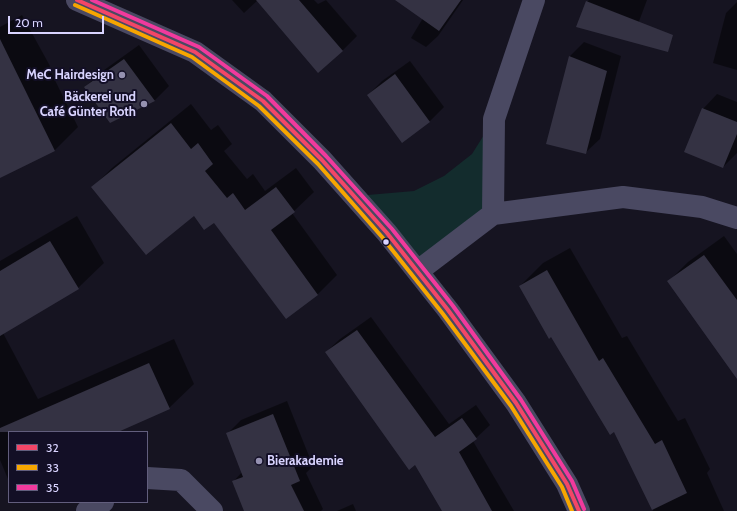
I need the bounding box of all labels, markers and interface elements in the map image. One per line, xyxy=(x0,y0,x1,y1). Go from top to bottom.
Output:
scale bar xyxy=(10,8,106,34)
text: 20 m xyxy=(15,15,43,30)
place label: MeC Hairdesign xyxy=(26,67,114,83)
marker: MeC Hairdesign xyxy=(117,70,127,80)
place label: Bäckerei und Café Günter Roth xyxy=(40,89,136,120)
marker: Bäckerei und Café Günter Roth xyxy=(139,99,149,109)
unlabelled marker xyxy=(381,237,391,247)
legend xyxy=(8,431,148,503)
text: 32 xyxy=(46,440,59,455)
place label: Bierakademie xyxy=(267,453,344,469)
marker: Bierakademie xyxy=(254,456,264,466)
text: 33 xyxy=(46,460,59,475)
text: 35 xyxy=(46,480,59,495)

